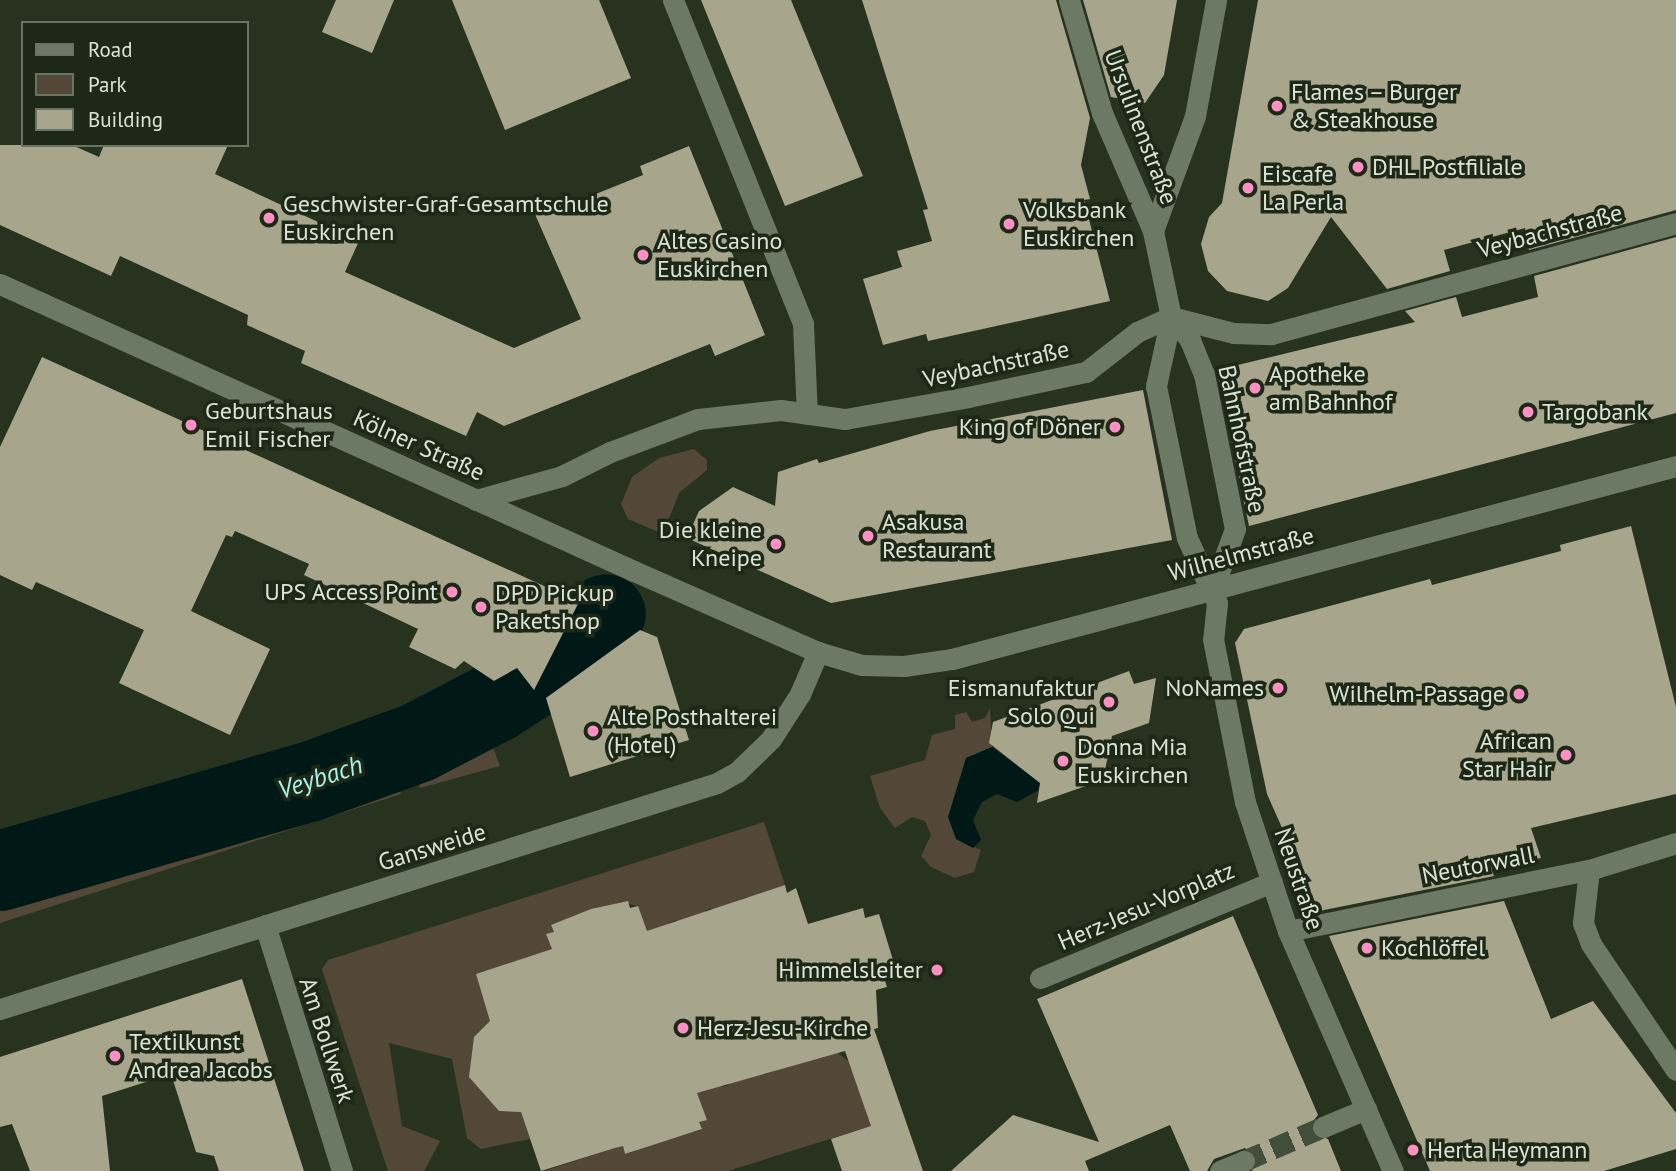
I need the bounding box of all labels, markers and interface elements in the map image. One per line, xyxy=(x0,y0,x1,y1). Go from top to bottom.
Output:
legend xyxy=(21,21,248,147)
text: Road xyxy=(88,36,132,63)
street label: Ursulinenstraße xyxy=(1098,46,1184,208)
text: Park xyxy=(88,71,127,98)
place label: Flames – Burger & Steakhouse xyxy=(1291,78,1461,134)
marker: Flames – Burger & Steakhouse xyxy=(1269,98,1285,114)
text: Building xyxy=(88,106,163,133)
place label: DHL Postfiliale xyxy=(1372,153,1524,181)
marker: DHL Postfiliale xyxy=(1350,159,1366,175)
place label: Eiscafe La Perla xyxy=(1262,160,1344,216)
marker: Eiscafe La Perla xyxy=(1240,180,1256,196)
place label: Geschwister-Graf-Gesamtschule Euskirchen xyxy=(283,190,609,246)
place label: Volksbank Euskirchen xyxy=(1023,196,1134,252)
street label: Veybachstraße xyxy=(1475,198,1625,264)
marker: Geschwister-Graf-Gesamtschule Euskirchen xyxy=(261,210,277,226)
marker: Volksbank Euskirchen xyxy=(1001,216,1017,232)
place label: Altes Casino Euskirchen xyxy=(657,227,782,283)
marker: Altes Casino Euskirchen xyxy=(635,247,651,263)
street label: Veybachstraße xyxy=(920,334,1072,394)
place label: Apotheke am Bahnhof xyxy=(1269,360,1392,416)
street label: Bahnhofstraße xyxy=(1212,363,1272,515)
marker: Apotheke am Bahnhof xyxy=(1247,380,1263,396)
place label: Geburtshaus Emil Fischer xyxy=(205,397,333,453)
place label: Targobank xyxy=(1542,398,1648,426)
street label: Kölner Straße xyxy=(349,403,489,487)
marker: Targobank xyxy=(1520,404,1536,420)
place label: King of Döner xyxy=(959,413,1101,441)
marker: Geburtshaus Emil Fischer xyxy=(183,417,199,433)
marker: King of Döner xyxy=(1107,419,1123,435)
place label: Asakusa Restaurant xyxy=(882,508,992,564)
place label: Die kleine Kneipe xyxy=(659,516,762,572)
street label: Wilhelmstraße xyxy=(1165,521,1317,587)
marker: Asakusa Restaurant xyxy=(860,528,876,544)
marker: Die kleine Kneipe xyxy=(768,536,784,552)
place label: UPS Access Point xyxy=(264,578,438,606)
place label: DPD Pickup Paketshop xyxy=(495,579,614,635)
marker: UPS Access Point xyxy=(444,584,460,600)
marker: DPD Pickup Paketshop xyxy=(473,599,489,615)
place label: Eismanufaktur Solo Qui xyxy=(948,674,1095,730)
place label: NoNames xyxy=(1165,674,1264,702)
marker: NoNames xyxy=(1270,680,1286,696)
place label: Wilhelm-Passage xyxy=(1330,680,1505,708)
marker: Wilhelm-Passage xyxy=(1511,686,1527,702)
marker: Eismanufaktur Solo Qui xyxy=(1101,694,1117,710)
place label: Alte Posthalterei (Hotel) xyxy=(607,703,777,759)
marker: Alte Posthalterei (Hotel) xyxy=(585,723,601,739)
place label: African Star Hair xyxy=(1462,727,1552,783)
place label: Donna Mia Euskirchen xyxy=(1077,733,1188,789)
marker: African Star Hair xyxy=(1558,747,1574,763)
water label: Veybach xyxy=(274,749,366,805)
marker: Donna Mia Euskirchen xyxy=(1055,753,1071,769)
street label: Gansweide xyxy=(375,817,489,877)
street label: Neustraße xyxy=(1268,824,1330,934)
street label: Neutorwall xyxy=(1419,840,1537,890)
street label: Herz-Jesu-Vorplatz xyxy=(1053,856,1239,956)
place label: Kochlöffel xyxy=(1381,934,1485,962)
marker: Kochlöffel xyxy=(1359,940,1375,956)
place label: Himmelsleiter xyxy=(778,956,923,984)
marker: Himmelsleiter xyxy=(929,962,945,978)
street label: Am Bollwerk xyxy=(293,974,361,1106)
place label: Herz-Jesu-Kirche xyxy=(697,1014,868,1042)
marker: Herz-Jesu-Kirche xyxy=(675,1020,691,1036)
place label: Textilkunst Andrea Jacobs xyxy=(129,1028,273,1084)
marker: Textilkunst Andrea Jacobs xyxy=(107,1048,123,1064)
place label: Herta Heymann xyxy=(1427,1136,1587,1164)
marker: Herta Heymann xyxy=(1405,1142,1421,1158)

